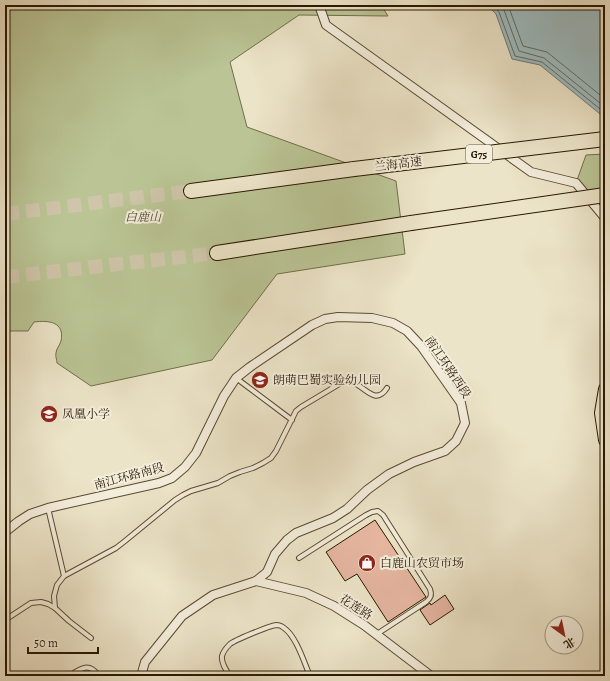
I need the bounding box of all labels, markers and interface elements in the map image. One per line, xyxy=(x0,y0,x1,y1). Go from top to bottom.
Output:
road number: G75 xyxy=(466,145,492,163)
street label: 兰海高速 xyxy=(373,153,423,175)
park label: 白鹿山 xyxy=(125,209,162,225)
street label: 南江环路西段 xyxy=(421,333,475,401)
school or university icon: 朗萌巴蜀实验幼儿园 xyxy=(250,370,270,390)
place label: 朗萌巴蜀实验幼儿园 xyxy=(273,372,381,388)
school or university icon: 凤凰小学 xyxy=(39,404,59,424)
place label: 凤凰小学 xyxy=(62,406,110,422)
street label: 南江环路南段 xyxy=(92,459,166,493)
shop icon: 白鹿山农贸市场 xyxy=(357,553,377,573)
place label: 白鹿山农贸市场 xyxy=(380,555,464,571)
street label: 花莲路 xyxy=(336,591,376,623)
north arrow xyxy=(544,615,584,655)
scale bar xyxy=(28,629,98,655)
text: 北 xyxy=(560,634,578,652)
text: 50 m xyxy=(34,635,58,651)

